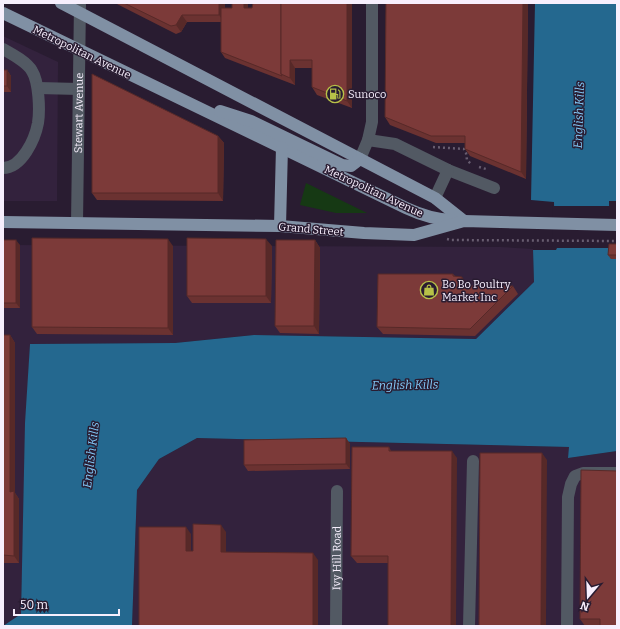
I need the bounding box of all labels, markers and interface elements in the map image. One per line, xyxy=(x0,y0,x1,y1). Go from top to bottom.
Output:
street label: Metropolitan Avenue xyxy=(31,23,133,82)
street label: Stewart Avenue xyxy=(72,73,86,153)
water label: English Kills xyxy=(571,81,587,149)
fuel station icon: Sunoco xyxy=(325,84,345,104)
place label: Sunoco xyxy=(348,88,386,101)
street label: Metropolitan Avenue xyxy=(322,163,425,220)
street label: Grand Street xyxy=(278,220,344,239)
place label: Bo Bo Poultry Market Inc xyxy=(442,278,511,304)
shop icon: Bo Bo Poultry Market Inc xyxy=(419,280,439,300)
water label: English Kills xyxy=(372,377,439,393)
water label: English Kills xyxy=(80,421,102,489)
street label: Ivy Hill Road xyxy=(330,525,344,590)
north arrow xyxy=(568,577,608,617)
scale bar xyxy=(14,591,119,617)
text: 50 m xyxy=(20,598,49,612)
text: N xyxy=(578,598,591,614)

